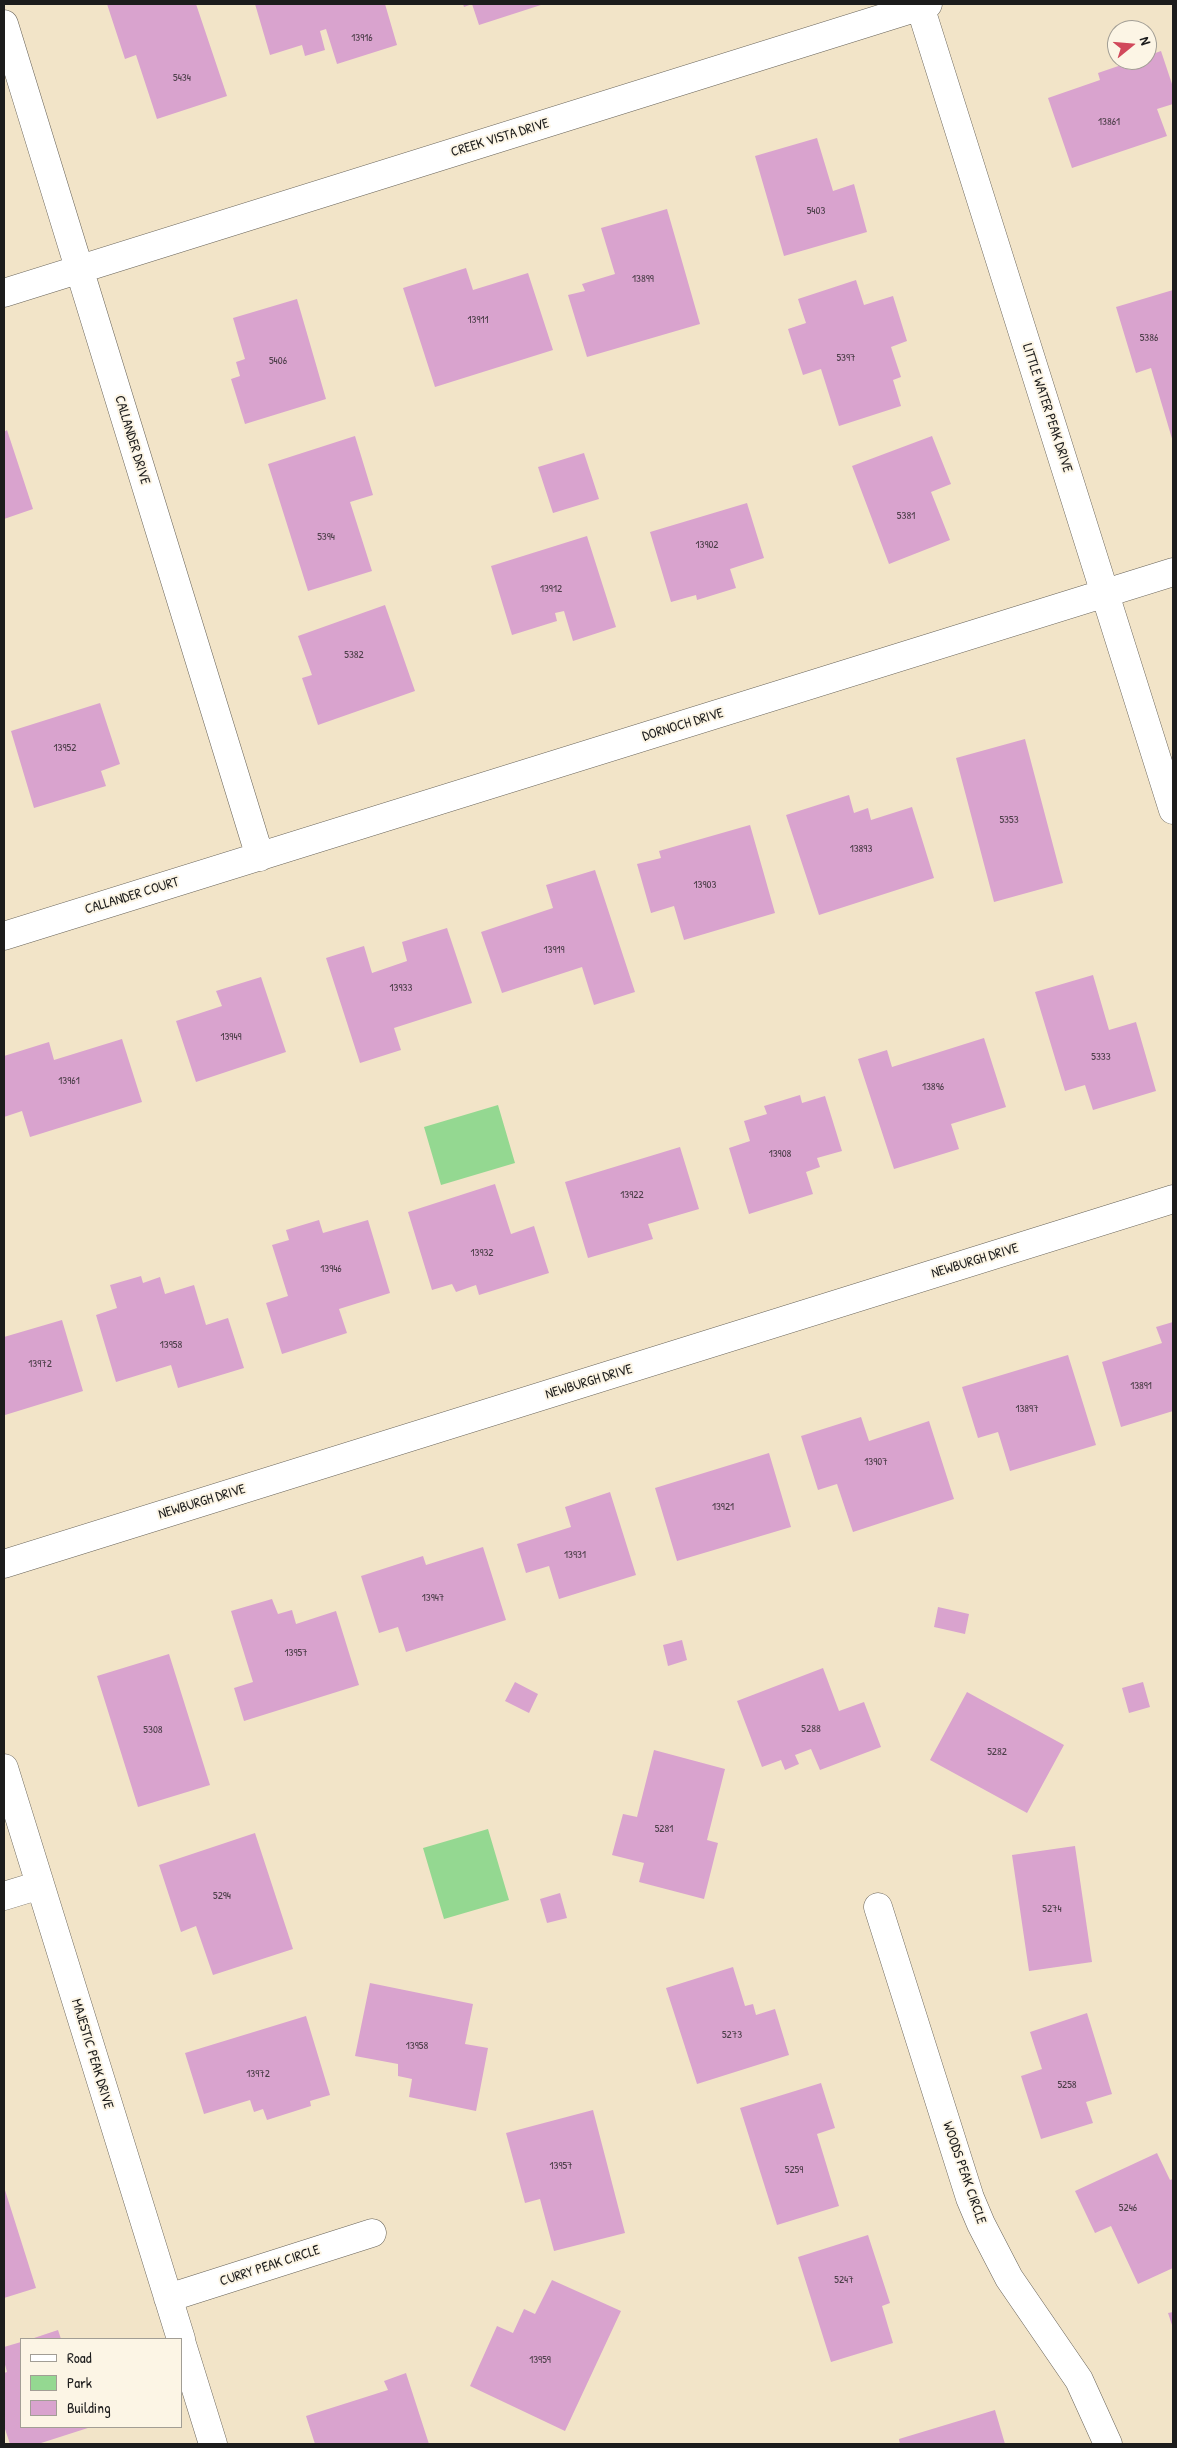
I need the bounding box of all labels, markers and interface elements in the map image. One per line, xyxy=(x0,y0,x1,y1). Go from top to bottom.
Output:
north arrow xyxy=(1107,20,1157,70)
house number: 13916 xyxy=(351,31,373,45)
text: N xyxy=(1136,34,1156,47)
house number: 5434 xyxy=(173,71,191,85)
street label: CREEK VISTA DRIVE xyxy=(449,115,551,161)
house number: 13861 xyxy=(1098,115,1120,129)
house number: 5403 xyxy=(807,204,825,218)
house number: 13899 xyxy=(632,272,654,286)
house number: 13911 xyxy=(468,313,488,327)
house number: 5386 xyxy=(1140,331,1158,345)
street label: LITTLE WATER PEAK DRIVE xyxy=(1018,341,1076,475)
house number: 5397 xyxy=(836,351,856,365)
house number: 5406 xyxy=(269,354,287,368)
street label: CALLANDER DRIVE xyxy=(111,394,153,486)
house number: 5381 xyxy=(897,509,915,523)
house number: 5394 xyxy=(317,530,335,544)
house number: 13902 xyxy=(695,538,719,552)
house number: 13912 xyxy=(540,582,562,596)
house number: 5382 xyxy=(344,648,364,662)
street label: DORNOCH DRIVE xyxy=(640,705,726,745)
house number: 13952 xyxy=(54,741,76,755)
house number: 5353 xyxy=(999,813,1019,827)
house number: 13893 xyxy=(850,842,872,856)
street label: CALLANDER COURT xyxy=(83,874,181,918)
house number: 13903 xyxy=(694,878,716,892)
house number: 13919 xyxy=(544,943,564,957)
house number: 13933 xyxy=(390,981,412,995)
house number: 13949 xyxy=(220,1030,242,1044)
house number: 5333 xyxy=(1091,1050,1111,1064)
house number: 13961 xyxy=(58,1074,80,1088)
house number: 13896 xyxy=(922,1080,944,1094)
house number: 13908 xyxy=(769,1147,791,1161)
house number: 13922 xyxy=(620,1188,644,1202)
street label: NEWBURGH DRIVE xyxy=(929,1240,1021,1282)
house number: 13932 xyxy=(470,1246,494,1260)
house number: 13946 xyxy=(320,1262,342,1276)
house number: 13958 xyxy=(160,1338,182,1352)
house number: 13972 xyxy=(28,1357,52,1371)
street label: NEWBURGH DRIVE xyxy=(543,1361,635,1403)
house number: 13891 xyxy=(1130,1379,1152,1393)
house number: 13897 xyxy=(1015,1402,1039,1416)
house number: 13907 xyxy=(864,1455,888,1469)
street label: NEWBURGH DRIVE xyxy=(156,1481,248,1523)
house number: 13921 xyxy=(712,1500,734,1514)
house number: 13931 xyxy=(564,1548,586,1562)
house number: 13947 xyxy=(422,1591,444,1605)
house number: 13957 xyxy=(284,1646,308,1660)
house number: 5288 xyxy=(801,1722,821,1736)
house number: 5308 xyxy=(143,1723,163,1737)
house number: 5282 xyxy=(987,1745,1007,1759)
house number: 5281 xyxy=(655,1822,673,1836)
house number: 5294 xyxy=(213,1889,231,1903)
house number: 5274 xyxy=(1042,1902,1062,1916)
street label: MAJESTIC PEAK DRIVE xyxy=(67,1997,117,2111)
house number: 5273 xyxy=(722,2028,742,2042)
house number: 13958 xyxy=(406,2039,428,2053)
house number: 13972 xyxy=(246,2067,270,2081)
house number: 5258 xyxy=(1057,2078,1077,2092)
street label: WOODS PEAK CIRCLE xyxy=(939,2120,989,2226)
house number: 13957 xyxy=(549,2159,573,2173)
house number: 5259 xyxy=(785,2163,803,2177)
house number: 5246 xyxy=(1119,2201,1137,2215)
street label: CURRY PEAK CIRCLE xyxy=(218,2242,322,2290)
house number: 5247 xyxy=(834,2273,854,2287)
legend xyxy=(20,2338,182,2428)
text: Road xyxy=(67,2347,92,2368)
house number: 13959 xyxy=(529,2353,551,2367)
text: Park xyxy=(67,2372,92,2393)
text: Building xyxy=(67,2397,111,2418)

